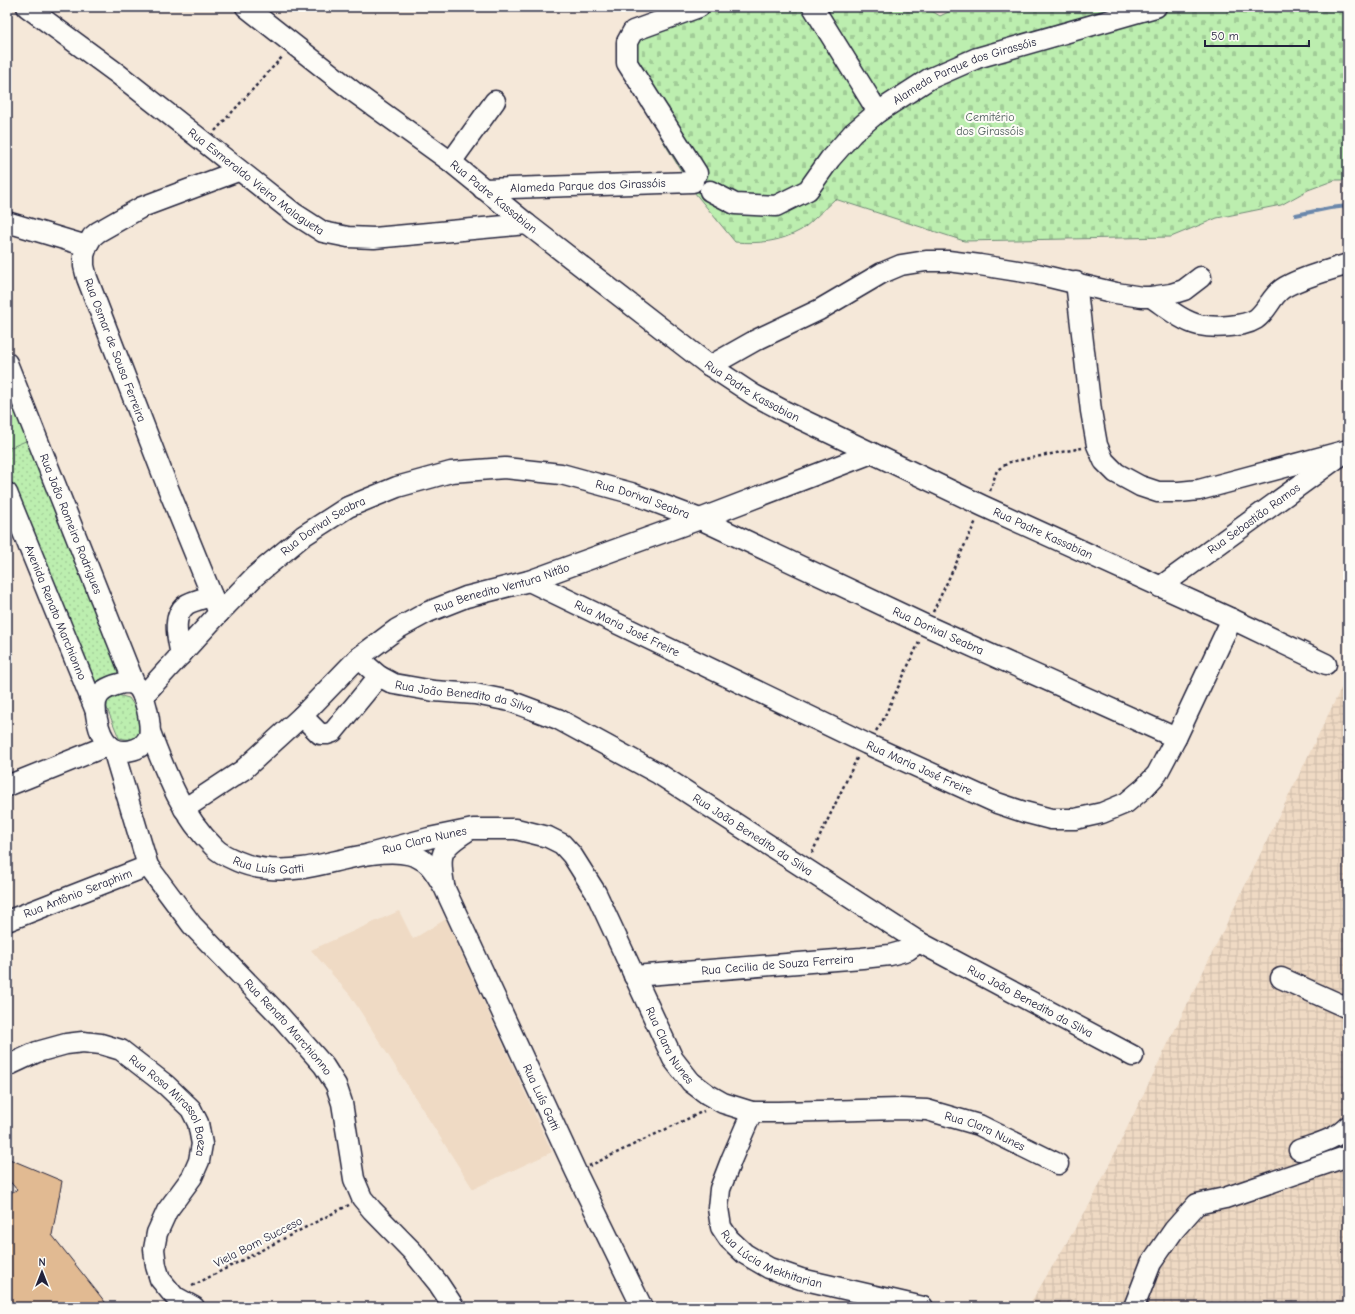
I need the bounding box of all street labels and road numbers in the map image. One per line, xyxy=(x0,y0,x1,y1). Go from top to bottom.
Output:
street label: Alameda Parque dos Girassóis xyxy=(890,34,1038,108)
street label: Rua Esmeraldo Vieira Malagueta xyxy=(185,125,327,238)
street label: Rua Padre Kassabian xyxy=(447,157,540,236)
street label: Alameda Parque dos Girassóis xyxy=(510,176,666,195)
street label: Rua Osmar de Sousa Ferreira xyxy=(81,276,149,424)
street label: Rua Padre Kassabian xyxy=(702,358,802,424)
street label: Rua João Romeiro Rodrigues xyxy=(37,452,105,596)
street label: Rua Dorival Seabra xyxy=(594,477,692,521)
street label: Rua Sebastião Ramos xyxy=(1205,480,1303,557)
street label: Rua Dorival Seabra xyxy=(278,494,367,559)
street label: Rua Padre Kassabian xyxy=(991,505,1095,562)
street label: Avenida Renato Marchionno xyxy=(22,543,89,682)
street label: Rua Benedito Ventura Nitão xyxy=(432,560,571,616)
street label: Rua Maria José Freire xyxy=(572,597,682,660)
street label: Rua Dorival Seabra xyxy=(890,604,986,658)
street label: Rua João Benedito da Silva xyxy=(394,677,535,716)
street label: Rua Maria José Freire xyxy=(864,738,975,798)
street label: Rua João Benedito da Silva xyxy=(690,791,815,879)
street label: Rua Clara Nunes xyxy=(381,824,468,857)
street label: Rua Luís Gatti xyxy=(231,853,305,877)
street label: Rua Antônio Seraphim xyxy=(22,866,134,921)
street label: Rua Cecilia de Souza Ferreira xyxy=(701,952,854,978)
street label: Rua João Benedito da Silva xyxy=(965,962,1095,1040)
street label: Rua Renato Marchionno xyxy=(241,976,335,1078)
street label: Rua Clara Nunes xyxy=(643,1005,697,1087)
street label: Rua Rosa Mirassol Baeza xyxy=(126,1052,209,1158)
street label: Rua Luís Gatti xyxy=(520,1062,563,1133)
street label: Rua Clara Nunes xyxy=(943,1108,1027,1154)
street label: Viela Bom Succeso xyxy=(211,1214,305,1270)
street label: Rua Lúcia Mekhitarian xyxy=(718,1227,824,1291)

